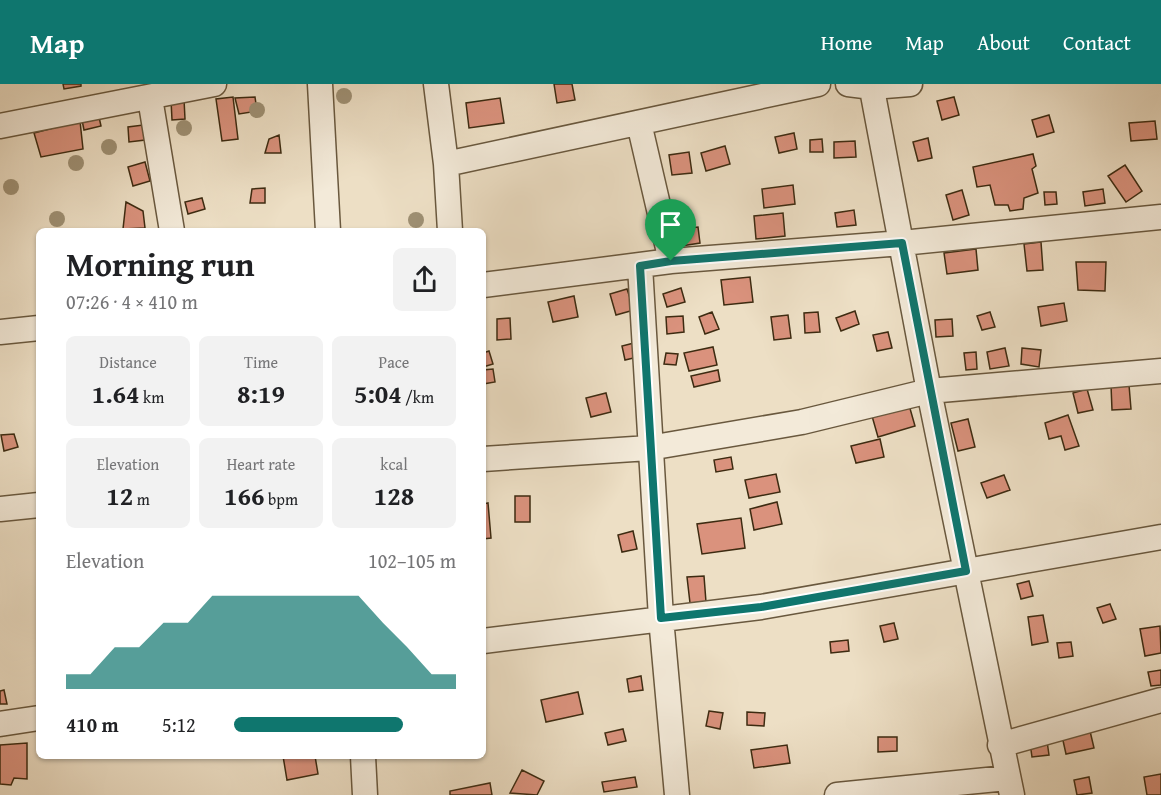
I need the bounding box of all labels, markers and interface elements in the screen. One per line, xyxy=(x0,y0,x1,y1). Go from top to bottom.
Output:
text: Map xyxy=(30,22,84,63)
text: Home xyxy=(821,27,872,58)
text: Map xyxy=(905,27,944,58)
text: About xyxy=(977,27,1030,58)
text: Contact xyxy=(1063,27,1131,58)
pin xyxy=(645,199,696,261)
icon: arrive xyxy=(654,208,687,241)
text: Morning run xyxy=(66,240,255,288)
button: share xyxy=(393,248,456,311)
text: 07:26 · 4 × 410 m xyxy=(66,287,198,316)
text: Distance xyxy=(99,350,157,374)
text: Time xyxy=(244,350,278,374)
text: Pace xyxy=(379,350,409,374)
text: 1.64 xyxy=(92,374,140,413)
text: 8:19 xyxy=(237,374,285,413)
text: 5:04 xyxy=(354,374,402,413)
text: km xyxy=(140,385,164,409)
text: /km xyxy=(402,385,434,409)
text: Elevation xyxy=(97,452,159,476)
text: Heart rate xyxy=(227,452,295,476)
text: kcal xyxy=(380,452,408,476)
text: 12 xyxy=(106,476,133,515)
text: 166 xyxy=(224,476,264,515)
text: 128 xyxy=(374,476,414,515)
text: m xyxy=(133,487,150,511)
text: bpm xyxy=(264,487,298,511)
text: Elevation xyxy=(66,546,144,575)
text: 102–105 m xyxy=(368,546,456,575)
text: 410 m xyxy=(66,710,119,739)
text: 5:12 xyxy=(162,710,196,739)

